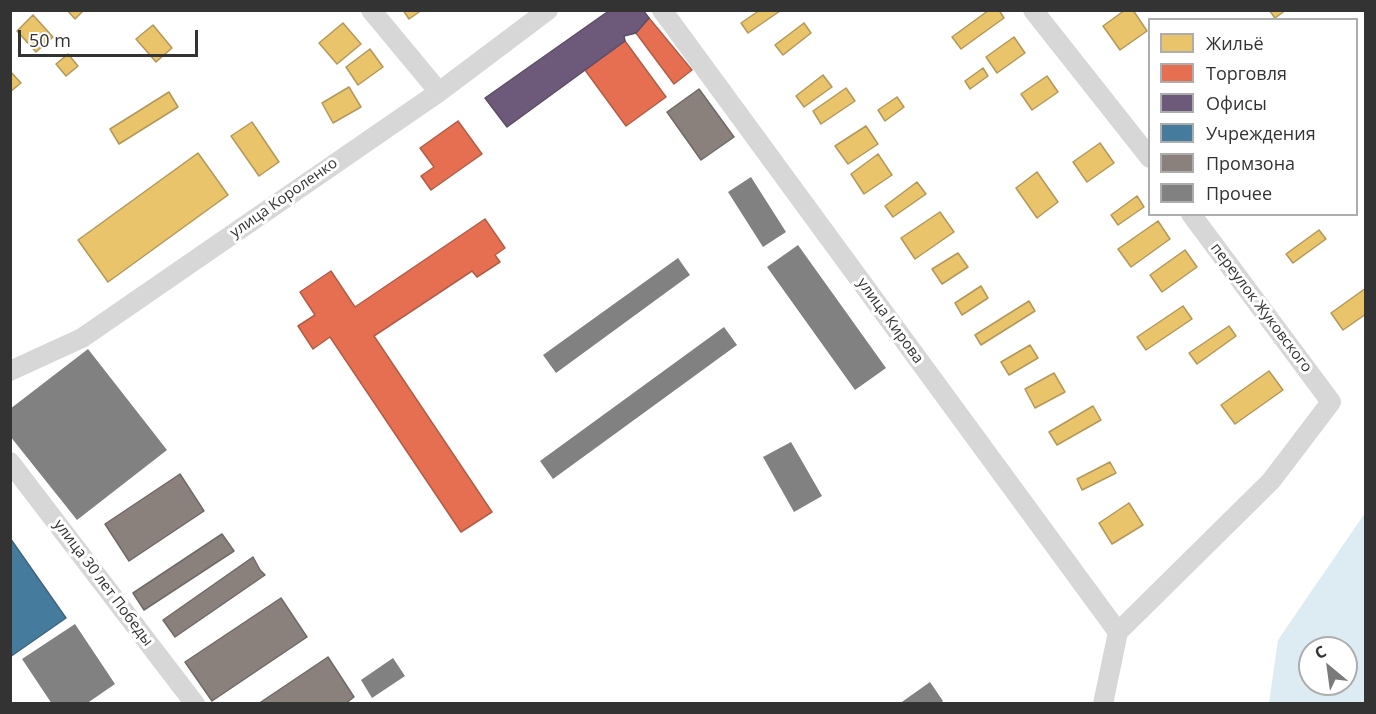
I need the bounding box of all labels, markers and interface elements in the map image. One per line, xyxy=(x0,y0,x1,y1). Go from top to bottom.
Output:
scale bar xyxy=(21,18,201,56)
legend xyxy=(1148,18,1358,216)
text: 50 m xyxy=(29,28,71,52)
text: Жильё xyxy=(1206,31,1264,55)
text: Торговля xyxy=(1206,61,1287,85)
text: Офисы xyxy=(1206,91,1267,115)
text: Учреждения xyxy=(1206,121,1316,145)
text: Промзона xyxy=(1206,151,1295,175)
street label: улица Короленко xyxy=(227,154,341,242)
text: Прочее xyxy=(1206,181,1272,205)
street label: переулок Жуковского xyxy=(1207,240,1315,376)
street label: улица Кирова xyxy=(853,275,927,367)
street label: улица 30 лет Победы xyxy=(50,516,156,650)
north arrow xyxy=(1298,636,1358,696)
text: С xyxy=(1310,640,1330,664)

